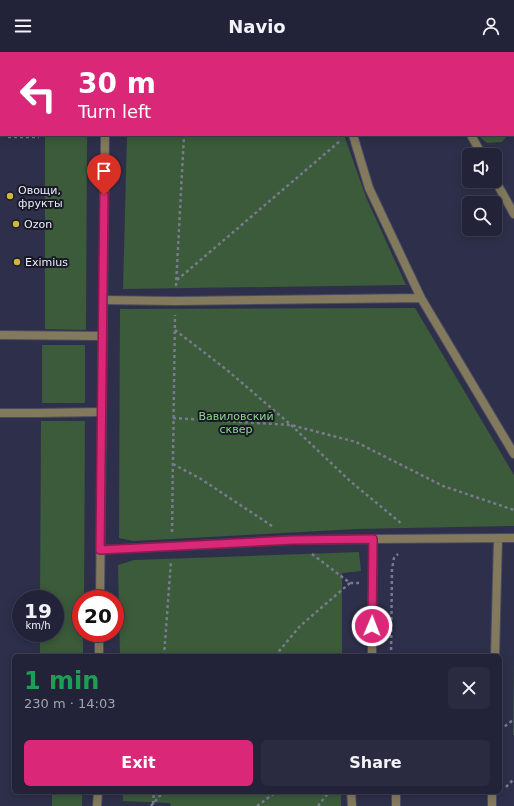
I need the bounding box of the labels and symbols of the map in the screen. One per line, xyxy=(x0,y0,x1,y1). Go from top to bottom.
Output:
pin xyxy=(87,154,121,195)
place label: Овощи, фрукты xyxy=(18,184,63,210)
marker: Овощи, фрукты xyxy=(5,191,15,201)
place label: Ozon xyxy=(24,218,52,231)
marker: Ozon xyxy=(11,219,21,229)
place label: Eximius xyxy=(25,256,68,269)
marker: Eximius xyxy=(12,257,22,267)
park label: Вавиловский сквер xyxy=(198,410,274,436)
speed limit sign: 20 xyxy=(72,590,124,642)
position arrow xyxy=(351,605,393,647)

